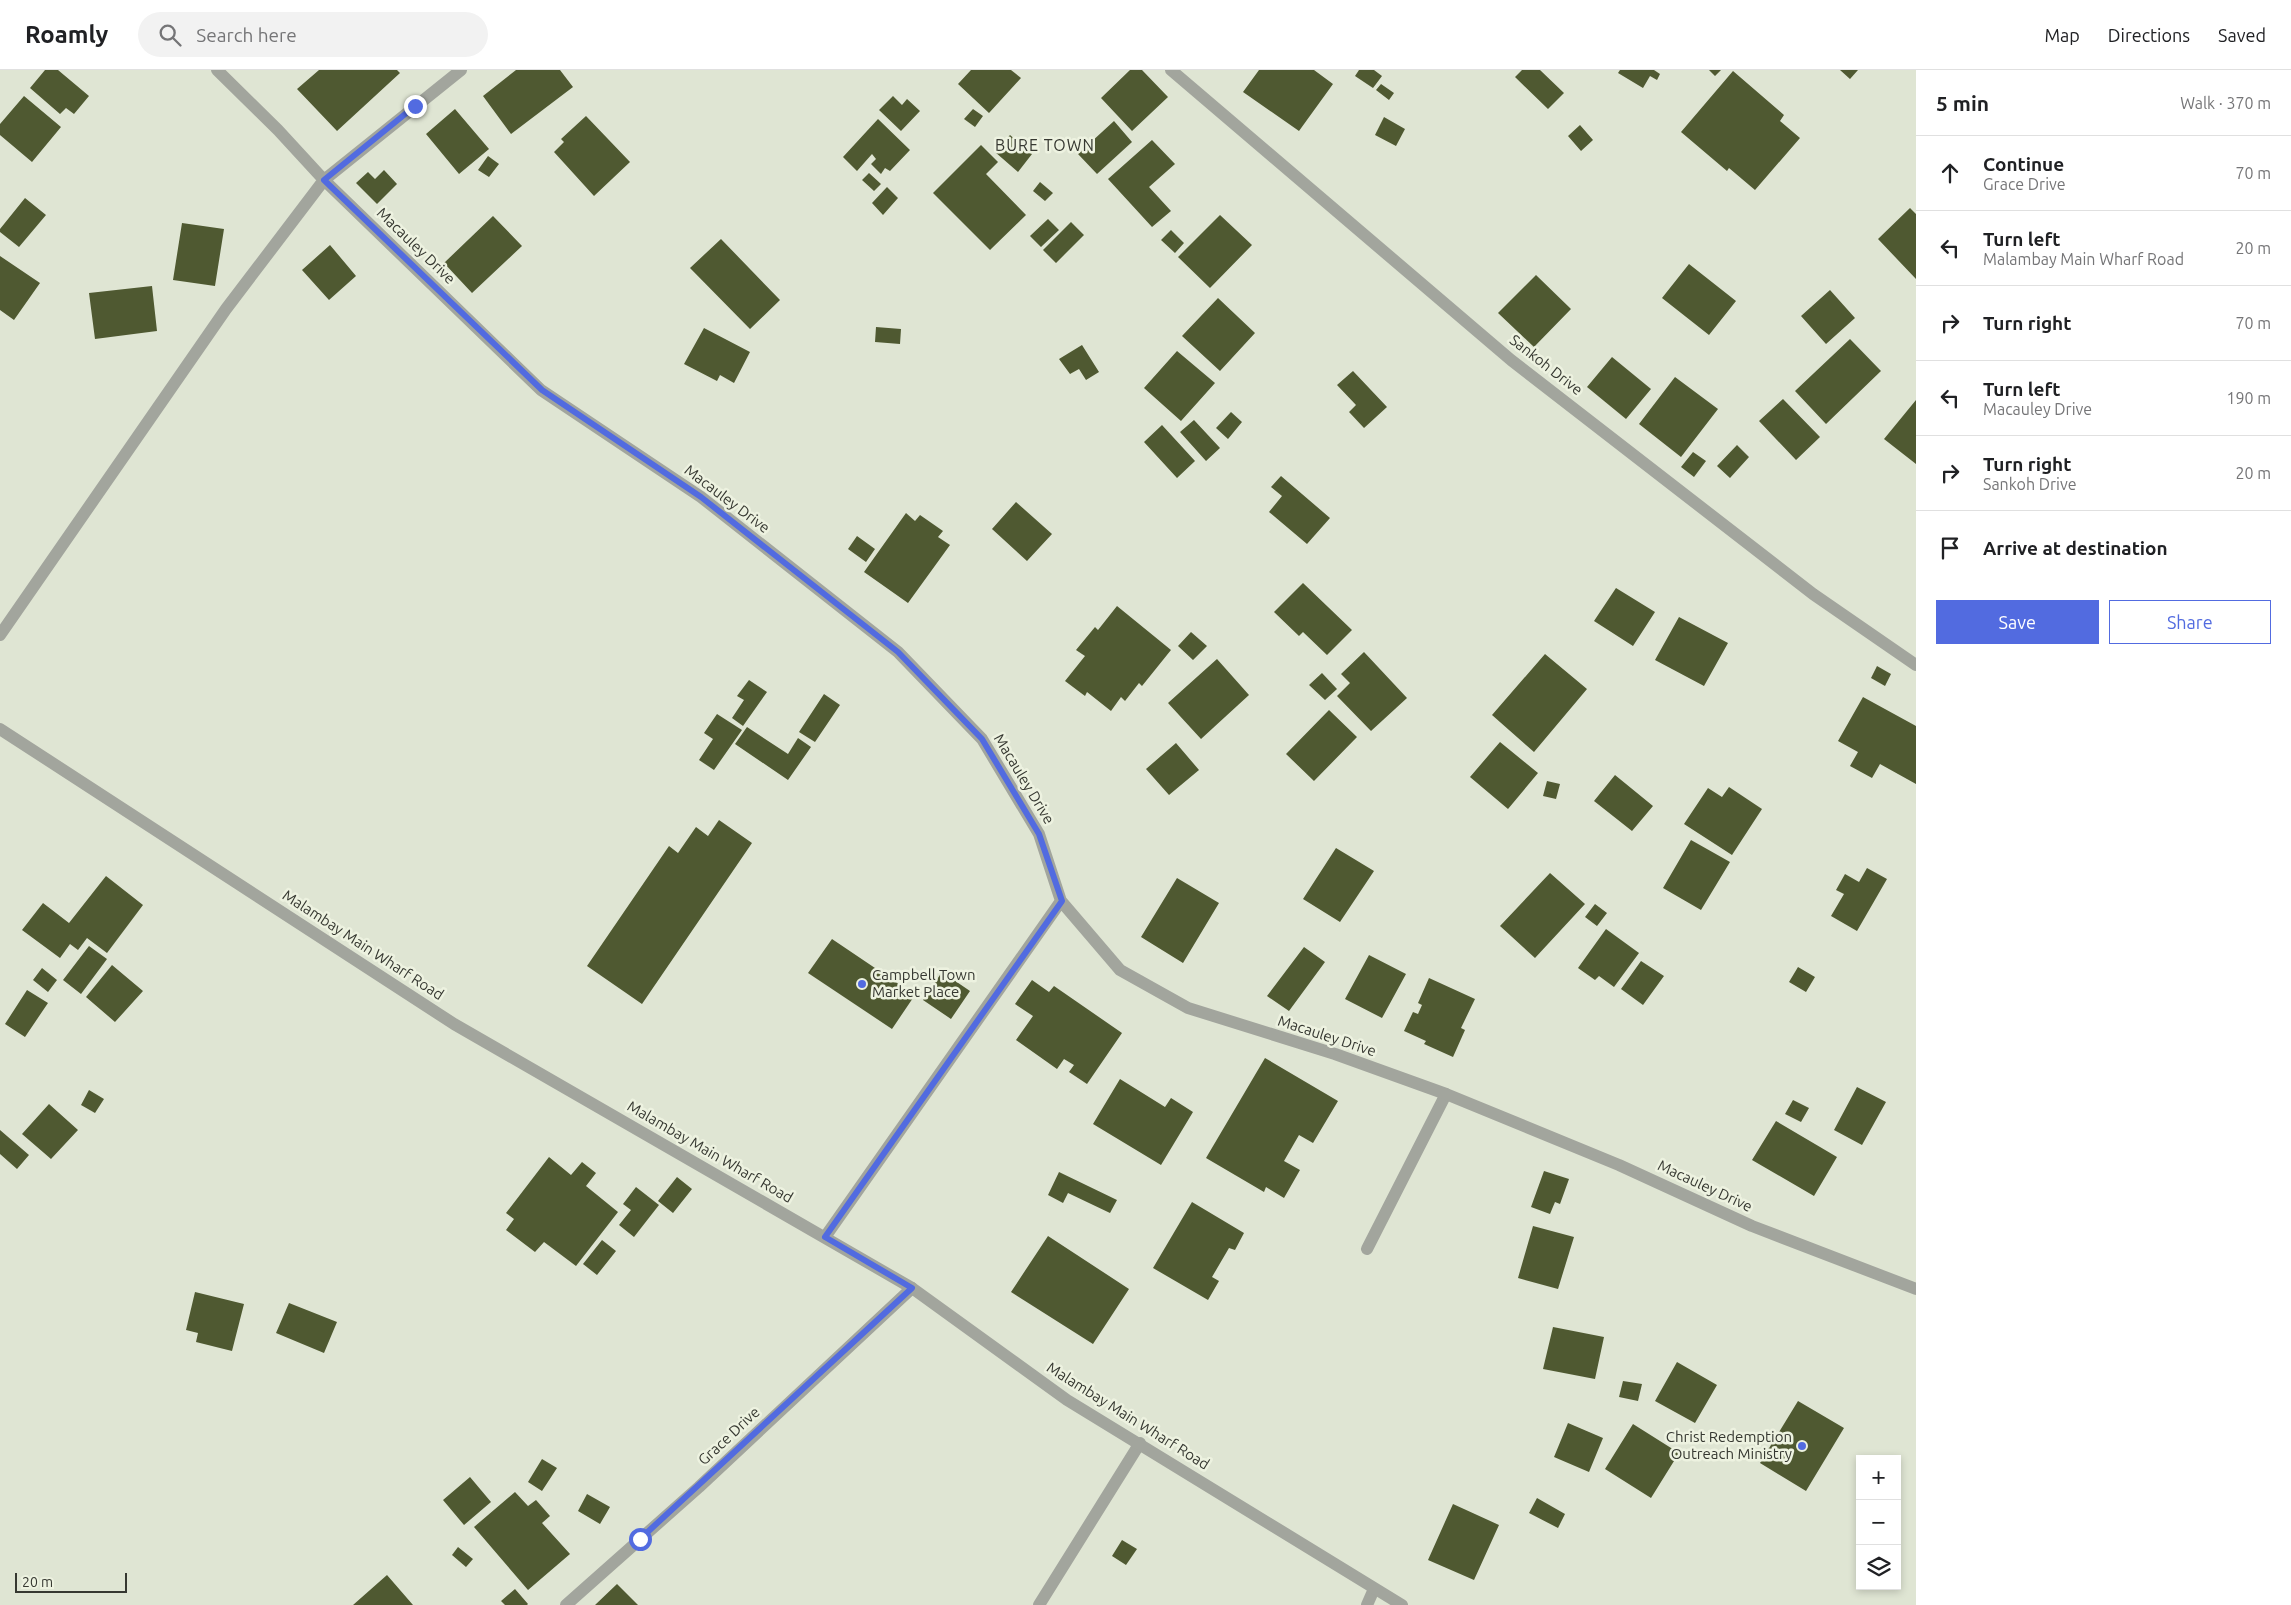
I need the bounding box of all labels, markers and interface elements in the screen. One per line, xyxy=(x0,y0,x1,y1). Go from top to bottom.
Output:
search box xyxy=(138,12,488,57)
text: Roamly xyxy=(25,21,108,48)
icon: search xyxy=(156,21,184,49)
text: Search here xyxy=(196,24,297,46)
text: Map xyxy=(2044,25,2080,45)
text: Directions xyxy=(2108,25,2190,45)
text: Saved xyxy=(2218,25,2266,45)
text: 5 min xyxy=(1936,91,1989,115)
text: Walk · 370 m xyxy=(2180,94,2271,112)
route end xyxy=(404,95,427,118)
district label: BURE TOWN xyxy=(995,136,1095,154)
text: Continue xyxy=(1983,153,2064,175)
icon: ahead xyxy=(1936,159,1964,187)
text: 70 m xyxy=(2235,164,2271,182)
text: Grace Drive xyxy=(1983,175,2066,193)
street label: Macauley Drive xyxy=(374,204,459,287)
text: Turn left xyxy=(1983,228,2061,250)
icon: left xyxy=(1936,234,1964,262)
text: 20 m xyxy=(2235,239,2271,257)
text: Malambay Main Wharf Road xyxy=(1983,250,2184,268)
icon: right xyxy=(1936,309,1964,337)
text: Turn right xyxy=(1983,312,2071,334)
text: 70 m xyxy=(2235,314,2271,332)
street label: Sankoh Drive xyxy=(1507,331,1586,398)
text: Turn left xyxy=(1983,378,2061,400)
icon: left xyxy=(1936,384,1964,412)
text: 190 m xyxy=(2226,389,2271,407)
text: Macauley Drive xyxy=(1983,400,2092,418)
text: Turn right xyxy=(1983,453,2071,475)
icon: right xyxy=(1936,459,1964,487)
street label: Macauley Drive xyxy=(681,461,773,536)
text: 20 m xyxy=(2235,464,2271,482)
text: Sankoh Drive xyxy=(1983,475,2077,493)
icon: arrive xyxy=(1936,534,1964,562)
text: Arrive at destination xyxy=(1983,537,2168,559)
button: Save xyxy=(1936,600,2099,644)
button: Share xyxy=(2109,600,2271,644)
street label: Macauley Drive xyxy=(991,731,1058,827)
street label: Malambay Main Wharf Road xyxy=(280,886,447,1003)
place label: Campbell Town Market Place xyxy=(872,966,976,1000)
marker: Campbell Town Market Place xyxy=(856,978,868,990)
street label: Macauley Drive xyxy=(1276,1012,1378,1059)
street label: Malambay Main Wharf Road xyxy=(624,1097,796,1206)
street label: Macauley Drive xyxy=(1655,1156,1755,1215)
street label: Malambay Main Wharf Road xyxy=(1044,1358,1213,1473)
street label: Grace Drive xyxy=(695,1403,763,1468)
place label: Christ Redemption Outreach Ministry xyxy=(1666,1428,1792,1462)
marker: Christ Redemption Outreach Ministry xyxy=(1796,1440,1808,1452)
map controls xyxy=(1856,1455,1901,1590)
button: + xyxy=(1856,1455,1901,1500)
button: − xyxy=(1856,1500,1901,1545)
route start xyxy=(629,1528,652,1551)
button: layers xyxy=(1856,1545,1901,1590)
scale bar xyxy=(15,1570,128,1593)
text: 20 m xyxy=(22,1574,53,1590)

